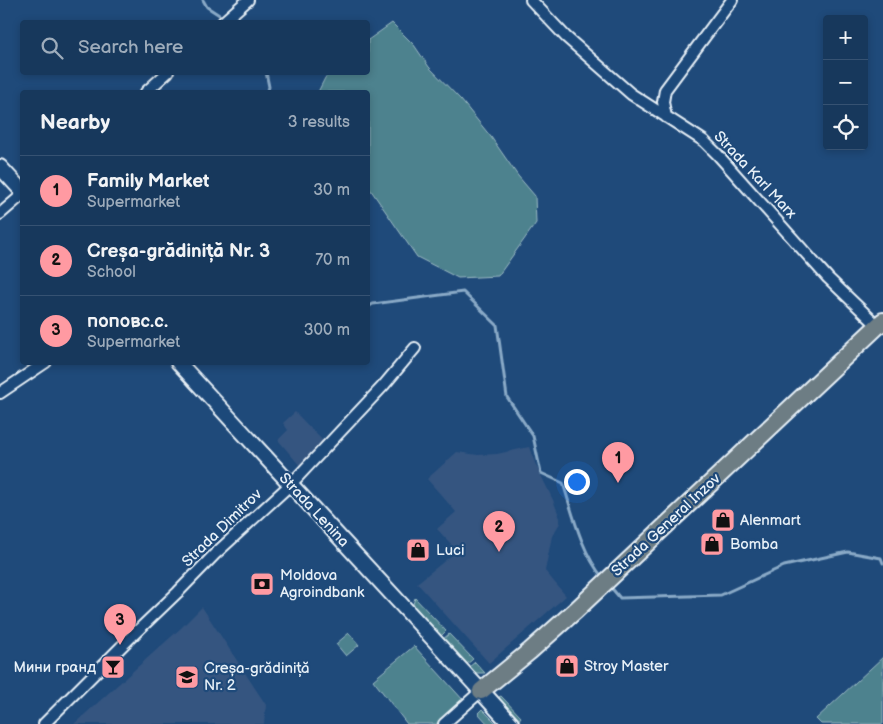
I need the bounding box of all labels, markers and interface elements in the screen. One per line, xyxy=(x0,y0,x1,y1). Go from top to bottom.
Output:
map controls xyxy=(823,15,868,150)
button: + xyxy=(823,15,868,60)
search box xyxy=(20,20,370,75)
icon: search xyxy=(38,34,66,62)
text: Search here xyxy=(78,36,183,59)
button: − xyxy=(823,60,868,105)
button: locate xyxy=(823,105,868,150)
text: Nearby xyxy=(40,110,110,135)
text: 3 results xyxy=(288,113,350,132)
street label: Strada Karl Marx xyxy=(709,127,801,223)
text: Family Market xyxy=(87,170,209,193)
text: 1 xyxy=(53,181,59,200)
text: 30 m xyxy=(313,181,350,200)
text: Supermarket xyxy=(87,193,180,212)
text: Creșa-grădiniță Nr. 3 xyxy=(87,240,270,263)
text: 2 xyxy=(51,251,61,270)
text: 70 m xyxy=(315,251,350,270)
text: School xyxy=(87,263,136,282)
text: поповс.с. xyxy=(87,310,168,333)
text: 3 xyxy=(51,321,61,340)
text: 300 m xyxy=(304,321,350,340)
text: Supermarket xyxy=(87,333,180,352)
pin: 1 xyxy=(602,442,634,483)
street label: Strada Lenina xyxy=(275,469,353,551)
your location xyxy=(564,469,590,495)
street label: Strada General Inzov xyxy=(607,469,725,581)
street label: Strada Dimitrov xyxy=(178,484,267,571)
shop icon: Alenmart xyxy=(710,507,736,533)
pin: 2 xyxy=(483,511,515,552)
place label: Alenmart xyxy=(740,511,801,530)
shop icon: Bomba xyxy=(699,531,725,557)
place label: Bomba xyxy=(730,535,778,554)
shop icon: Luci xyxy=(405,537,431,563)
place label: Luci xyxy=(436,541,464,560)
place label: Moldova Agroindbank xyxy=(280,566,365,602)
bank icon: Moldova Agroindbank xyxy=(249,571,275,597)
pin: 3 xyxy=(104,604,136,645)
shop icon: Stroy Master xyxy=(554,653,580,679)
bar icon: Мини гранд xyxy=(100,654,126,680)
place label: Stroy Master xyxy=(584,657,669,676)
place label: Мини гранд xyxy=(13,658,96,677)
place label: Creșa-grădiniță Nr. 2 xyxy=(204,659,310,695)
school or university icon: Creșa-grădiniță Nr. 2 xyxy=(174,664,200,690)

